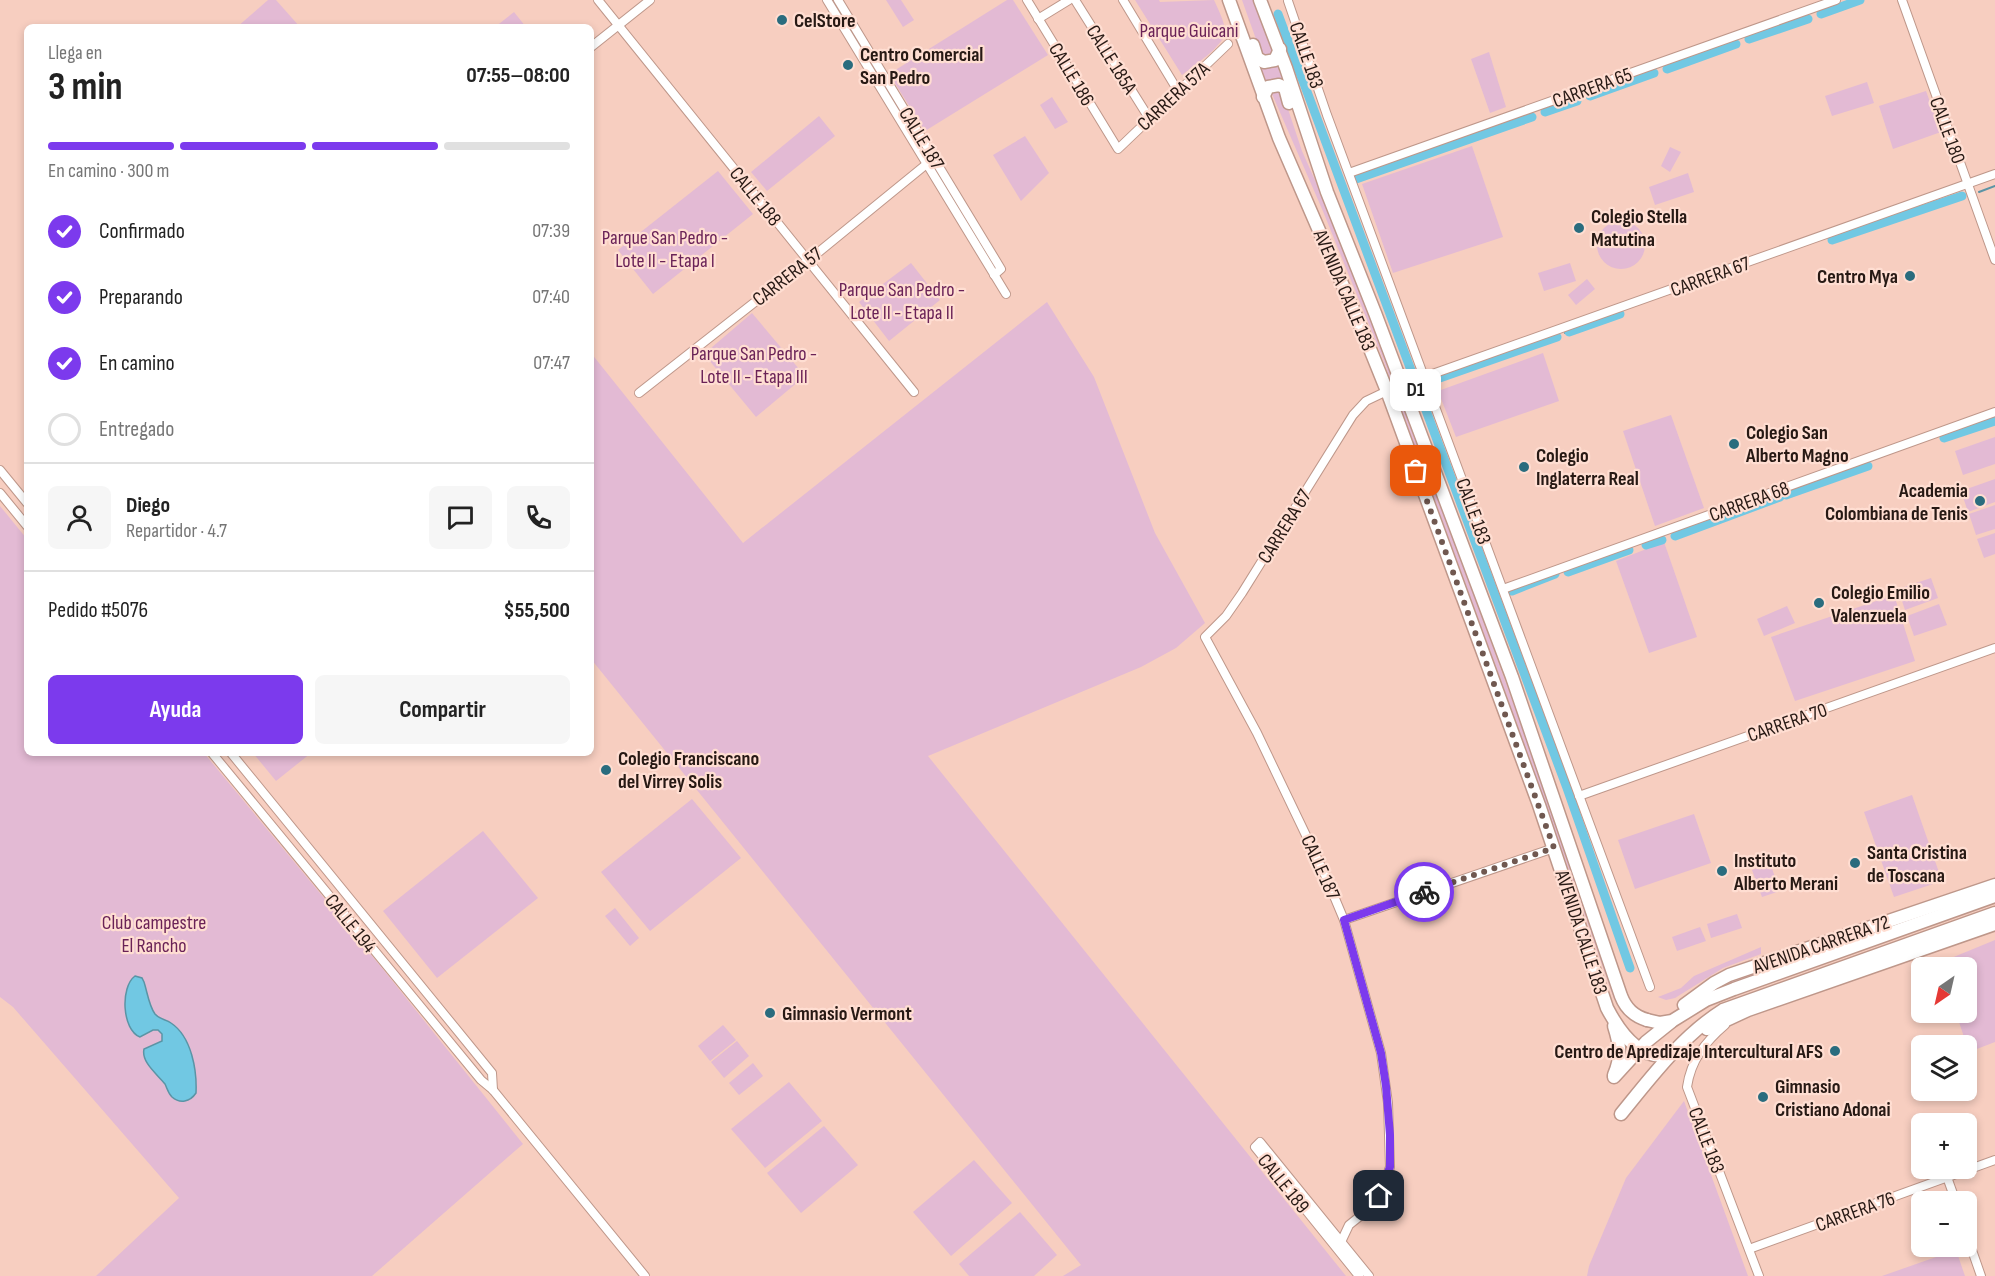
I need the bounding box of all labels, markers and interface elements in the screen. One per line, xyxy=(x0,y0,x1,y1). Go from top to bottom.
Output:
place label: CelStore xyxy=(794,9,855,33)
marker: CelStore xyxy=(775,13,789,27)
park label: Parque Guicani xyxy=(1139,19,1239,43)
street label: CALLE 183 xyxy=(1284,19,1329,92)
street label: CALLE 185A xyxy=(1081,21,1142,99)
street label: CALLE 186 xyxy=(1043,39,1099,110)
text: Llega en xyxy=(48,41,102,65)
place label: Centro Comercial San Pedro xyxy=(860,43,983,90)
street label: CARRERA 57A xyxy=(1133,57,1215,136)
marker: Centro Comercial San Pedro xyxy=(841,58,855,72)
text: 07:55–08:00 xyxy=(466,62,570,89)
street label: CARRERA 65 xyxy=(1549,63,1635,113)
text: 3 min xyxy=(48,64,123,111)
street label: CALLE 180 xyxy=(1924,94,1970,167)
street label: CALLE 187 xyxy=(893,103,949,174)
text: En camino · 300 m xyxy=(48,159,169,183)
street label: CALLE 188 xyxy=(724,162,786,231)
place label: Colegio Stella Matutina xyxy=(1591,205,1687,252)
icon: check xyxy=(48,215,81,248)
text: Confirmado xyxy=(99,218,185,245)
text: 07:39 xyxy=(532,219,570,243)
marker: Colegio Stella Matutina xyxy=(1572,221,1586,235)
street label: AVENIDA CALLE 183 xyxy=(1307,225,1380,355)
park label: Parque San Pedro - Lote II - Etapa I xyxy=(602,226,728,273)
street label: CARRERA 57 xyxy=(748,242,827,311)
street label: CARRERA 67 xyxy=(1667,252,1753,302)
place label: Centro Mya xyxy=(1817,265,1898,289)
marker: Centro Mya xyxy=(1903,269,1917,283)
park label: Parque San Pedro - Lote II - Etapa II xyxy=(839,278,965,325)
icon: check xyxy=(48,281,81,314)
text: Preparando xyxy=(99,284,183,311)
text: 07:40 xyxy=(532,285,570,309)
park label: Parque San Pedro - Lote II - Etapa III xyxy=(691,342,817,389)
icon: check xyxy=(48,347,81,380)
text: En camino xyxy=(99,350,175,377)
text: 07:47 xyxy=(533,351,570,375)
callout: D1 xyxy=(1390,369,1442,411)
text: D1 xyxy=(1406,378,1425,402)
text: Entregado xyxy=(99,416,174,443)
place label: Colegio San Alberto Magno xyxy=(1745,421,1849,468)
marker: Colegio San Alberto Magno xyxy=(1727,437,1741,451)
place label: Colegio Inglaterra Real xyxy=(1536,444,1639,491)
pin xyxy=(1390,445,1441,496)
icon: bag xyxy=(1399,454,1432,487)
marker: Colegio Inglaterra Real xyxy=(1517,460,1531,474)
street label: CALLE 183 xyxy=(1450,475,1496,548)
street label: CARRERA 68 xyxy=(1706,476,1793,527)
place label: Academia Colombiana de Tenis xyxy=(1825,479,1968,526)
street label: CARRERA 67 xyxy=(1253,485,1317,568)
button: person xyxy=(48,486,111,549)
button: chat xyxy=(429,486,492,549)
button: phone xyxy=(507,486,570,549)
text: Diego xyxy=(126,492,170,519)
marker: Academia Colombiana de Tenis xyxy=(1973,494,1987,508)
text: Repartidor · 4.7 xyxy=(126,519,227,543)
place label: Colegio Emilio Valenzuela xyxy=(1831,581,1930,628)
marker: Colegio Emilio Valenzuela xyxy=(1812,596,1826,610)
text: Pedido #5076 xyxy=(48,597,148,624)
text: $55,500 xyxy=(504,597,570,624)
button: Ayuda xyxy=(48,675,303,744)
button: Compartir xyxy=(315,675,570,744)
street label: CARRERA 70 xyxy=(1744,698,1830,748)
place label: Colegio Franciscano del Virrey Solis xyxy=(618,747,759,794)
marker: Colegio Franciscano del Virrey Solis xyxy=(599,763,613,777)
street label: CALLE 187 xyxy=(1295,831,1345,903)
place label: Santa Cristina de Toscana xyxy=(1867,841,1967,888)
place label: Instituto Alberto Merani xyxy=(1733,849,1838,896)
marker: Santa Cristina de Toscana xyxy=(1848,856,1862,870)
courier xyxy=(1394,862,1454,922)
marker: Instituto Alberto Merani xyxy=(1715,864,1729,878)
street label: AVENIDA CALLE 183 xyxy=(1549,866,1612,998)
icon: bike xyxy=(1408,876,1441,909)
street label: CALLE 194 xyxy=(319,889,381,958)
street label: AVENIDA CARRERA 72 xyxy=(1749,910,1893,980)
park label: Club campestre El Rancho xyxy=(102,911,206,958)
north arrow xyxy=(1911,957,1977,1023)
map controls xyxy=(1911,957,1977,1257)
place label: Gimnasio Vermont xyxy=(782,1002,912,1026)
marker: Gimnasio Vermont xyxy=(763,1006,777,1020)
button: layers xyxy=(1911,1035,1977,1101)
place label: Centro de Apredizaje Intercultural AFS xyxy=(1554,1040,1823,1064)
marker: Centro de Apredizaje Intercultural AFS xyxy=(1828,1044,1842,1058)
place label: Gimnasio Cristiano Adonai xyxy=(1775,1075,1891,1122)
marker: Gimnasio Cristiano Adonai xyxy=(1756,1090,1770,1104)
street label: CALLE 183 xyxy=(1683,1104,1730,1177)
button: + xyxy=(1911,1113,1977,1179)
street label: CALLE 189 xyxy=(1252,1149,1314,1218)
pin xyxy=(1353,1170,1404,1221)
icon: home xyxy=(1362,1179,1395,1212)
street label: CARRERA 76 xyxy=(1812,1187,1898,1237)
button: − xyxy=(1911,1191,1977,1257)

